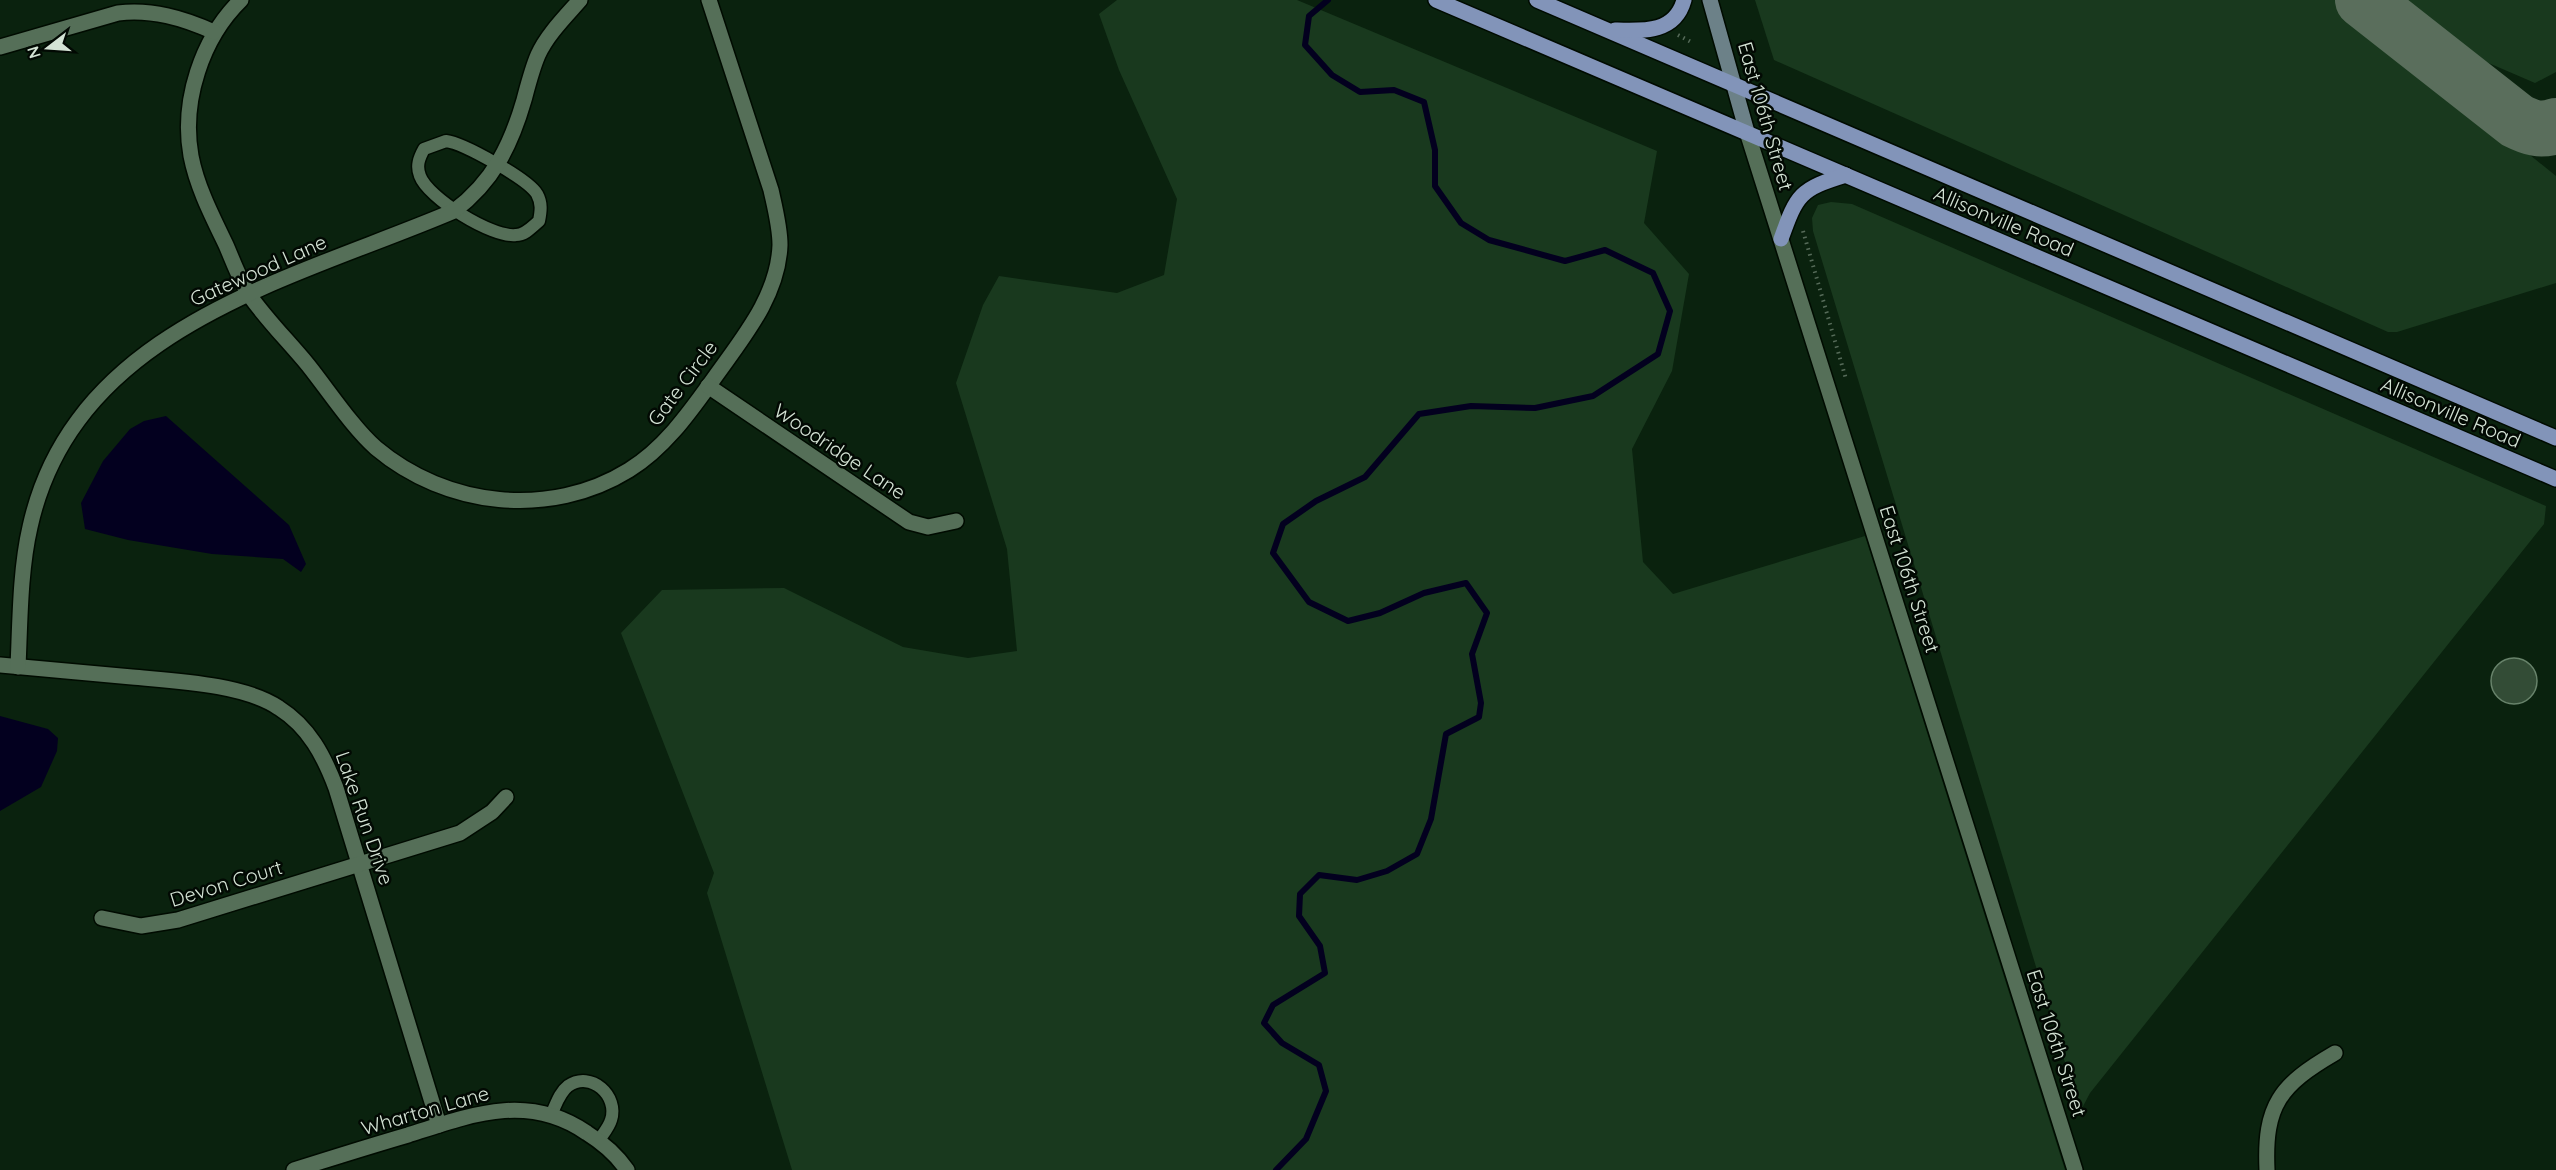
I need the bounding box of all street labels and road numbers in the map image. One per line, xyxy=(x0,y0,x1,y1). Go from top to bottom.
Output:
street label: East 106th Street xyxy=(1733,39,1799,193)
street label: Allisonville Road xyxy=(1930,180,2078,262)
street label: Gatewood Lane xyxy=(186,229,330,311)
street label: Gate Circle xyxy=(642,335,722,431)
street label: Allisonville Road xyxy=(2377,371,2525,453)
street label: Woodridge Lane xyxy=(769,398,911,504)
street label: East 106th Street xyxy=(1874,502,1946,656)
street label: Lake Run Drive xyxy=(330,748,400,888)
street label: Devon Court xyxy=(167,854,285,912)
street label: East 106th Street xyxy=(2021,966,2093,1120)
street label: Wharton Lane xyxy=(358,1080,492,1140)

